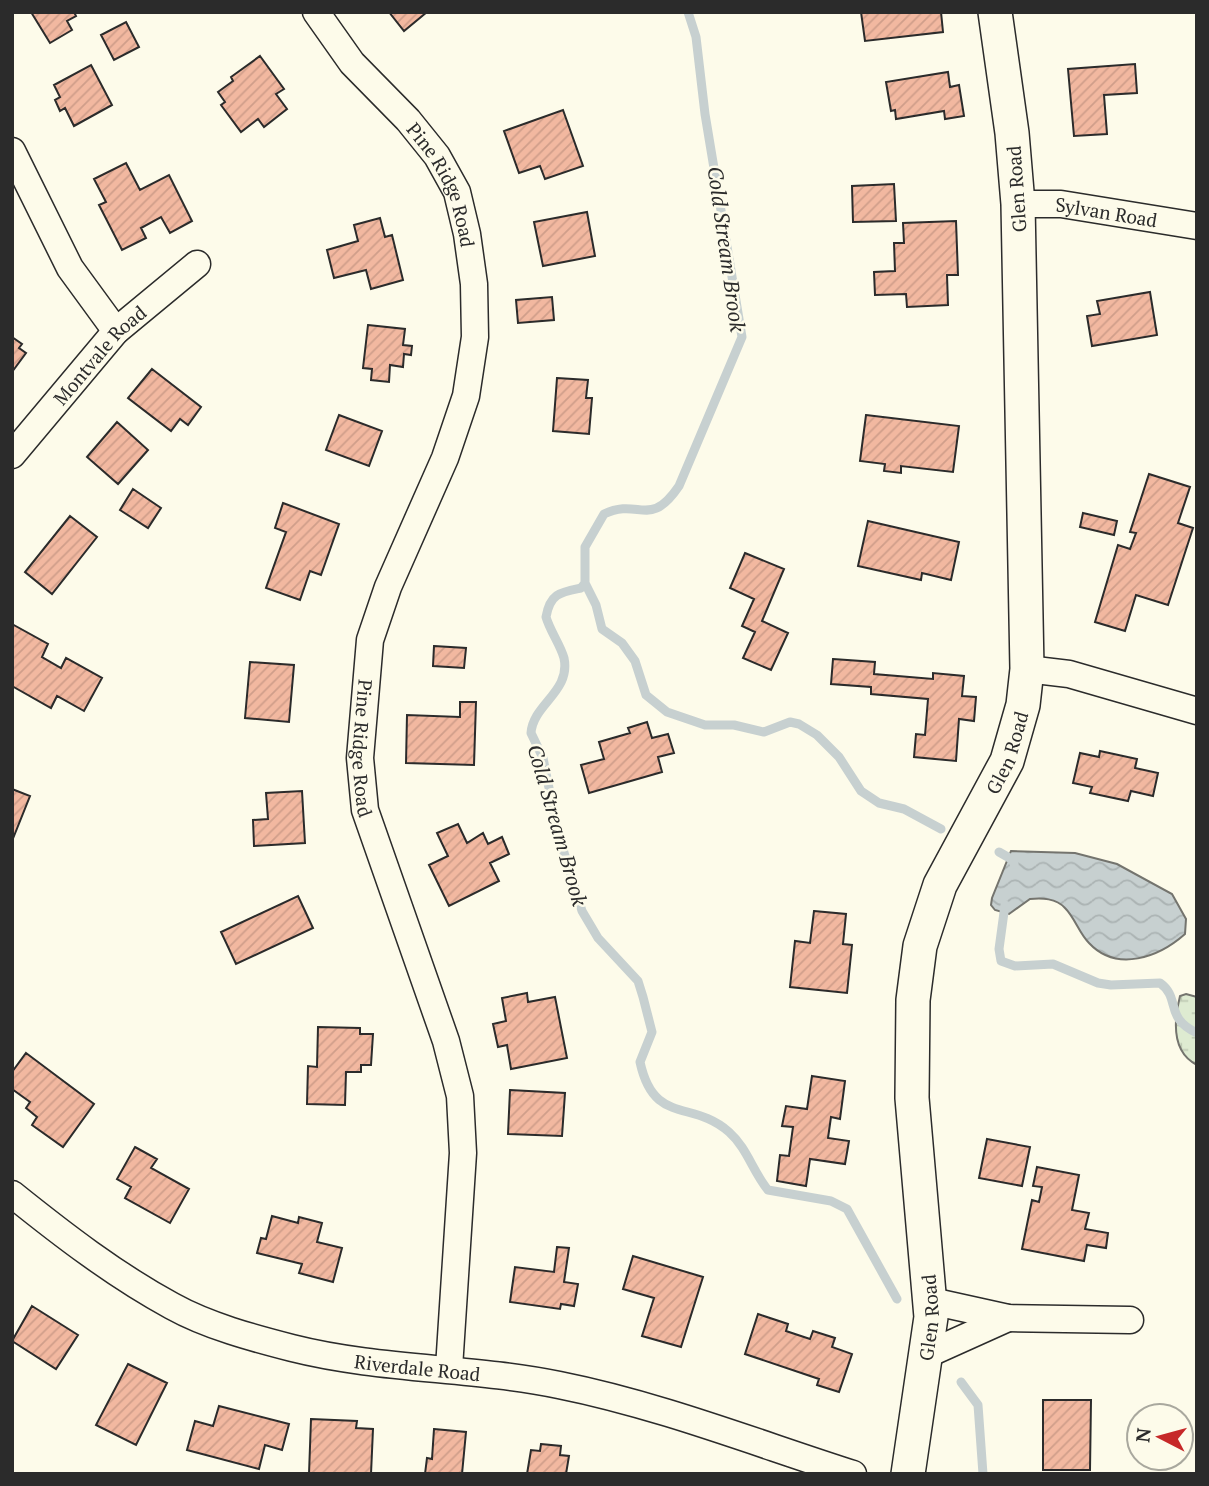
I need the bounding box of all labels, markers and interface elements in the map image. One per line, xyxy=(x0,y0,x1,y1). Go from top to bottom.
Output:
street label: Pine Ridge Road xyxy=(402,117,481,249)
street label: Glen Road xyxy=(1000,144,1031,233)
water label: Cold Stream Brook xyxy=(702,164,753,335)
street label: Sylvan Road xyxy=(1055,192,1160,232)
street label: Montvale Road xyxy=(47,299,151,410)
street label: Pine Ridge Road xyxy=(347,678,379,821)
street label: Glen Road xyxy=(979,708,1033,798)
water label: Cold Stream Brook xyxy=(522,741,595,910)
street label: Glen Road xyxy=(912,1273,943,1362)
street label: Riverdale Road xyxy=(353,1348,482,1386)
north arrow xyxy=(1125,1402,1195,1472)
text: N xyxy=(1129,1426,1156,1444)

